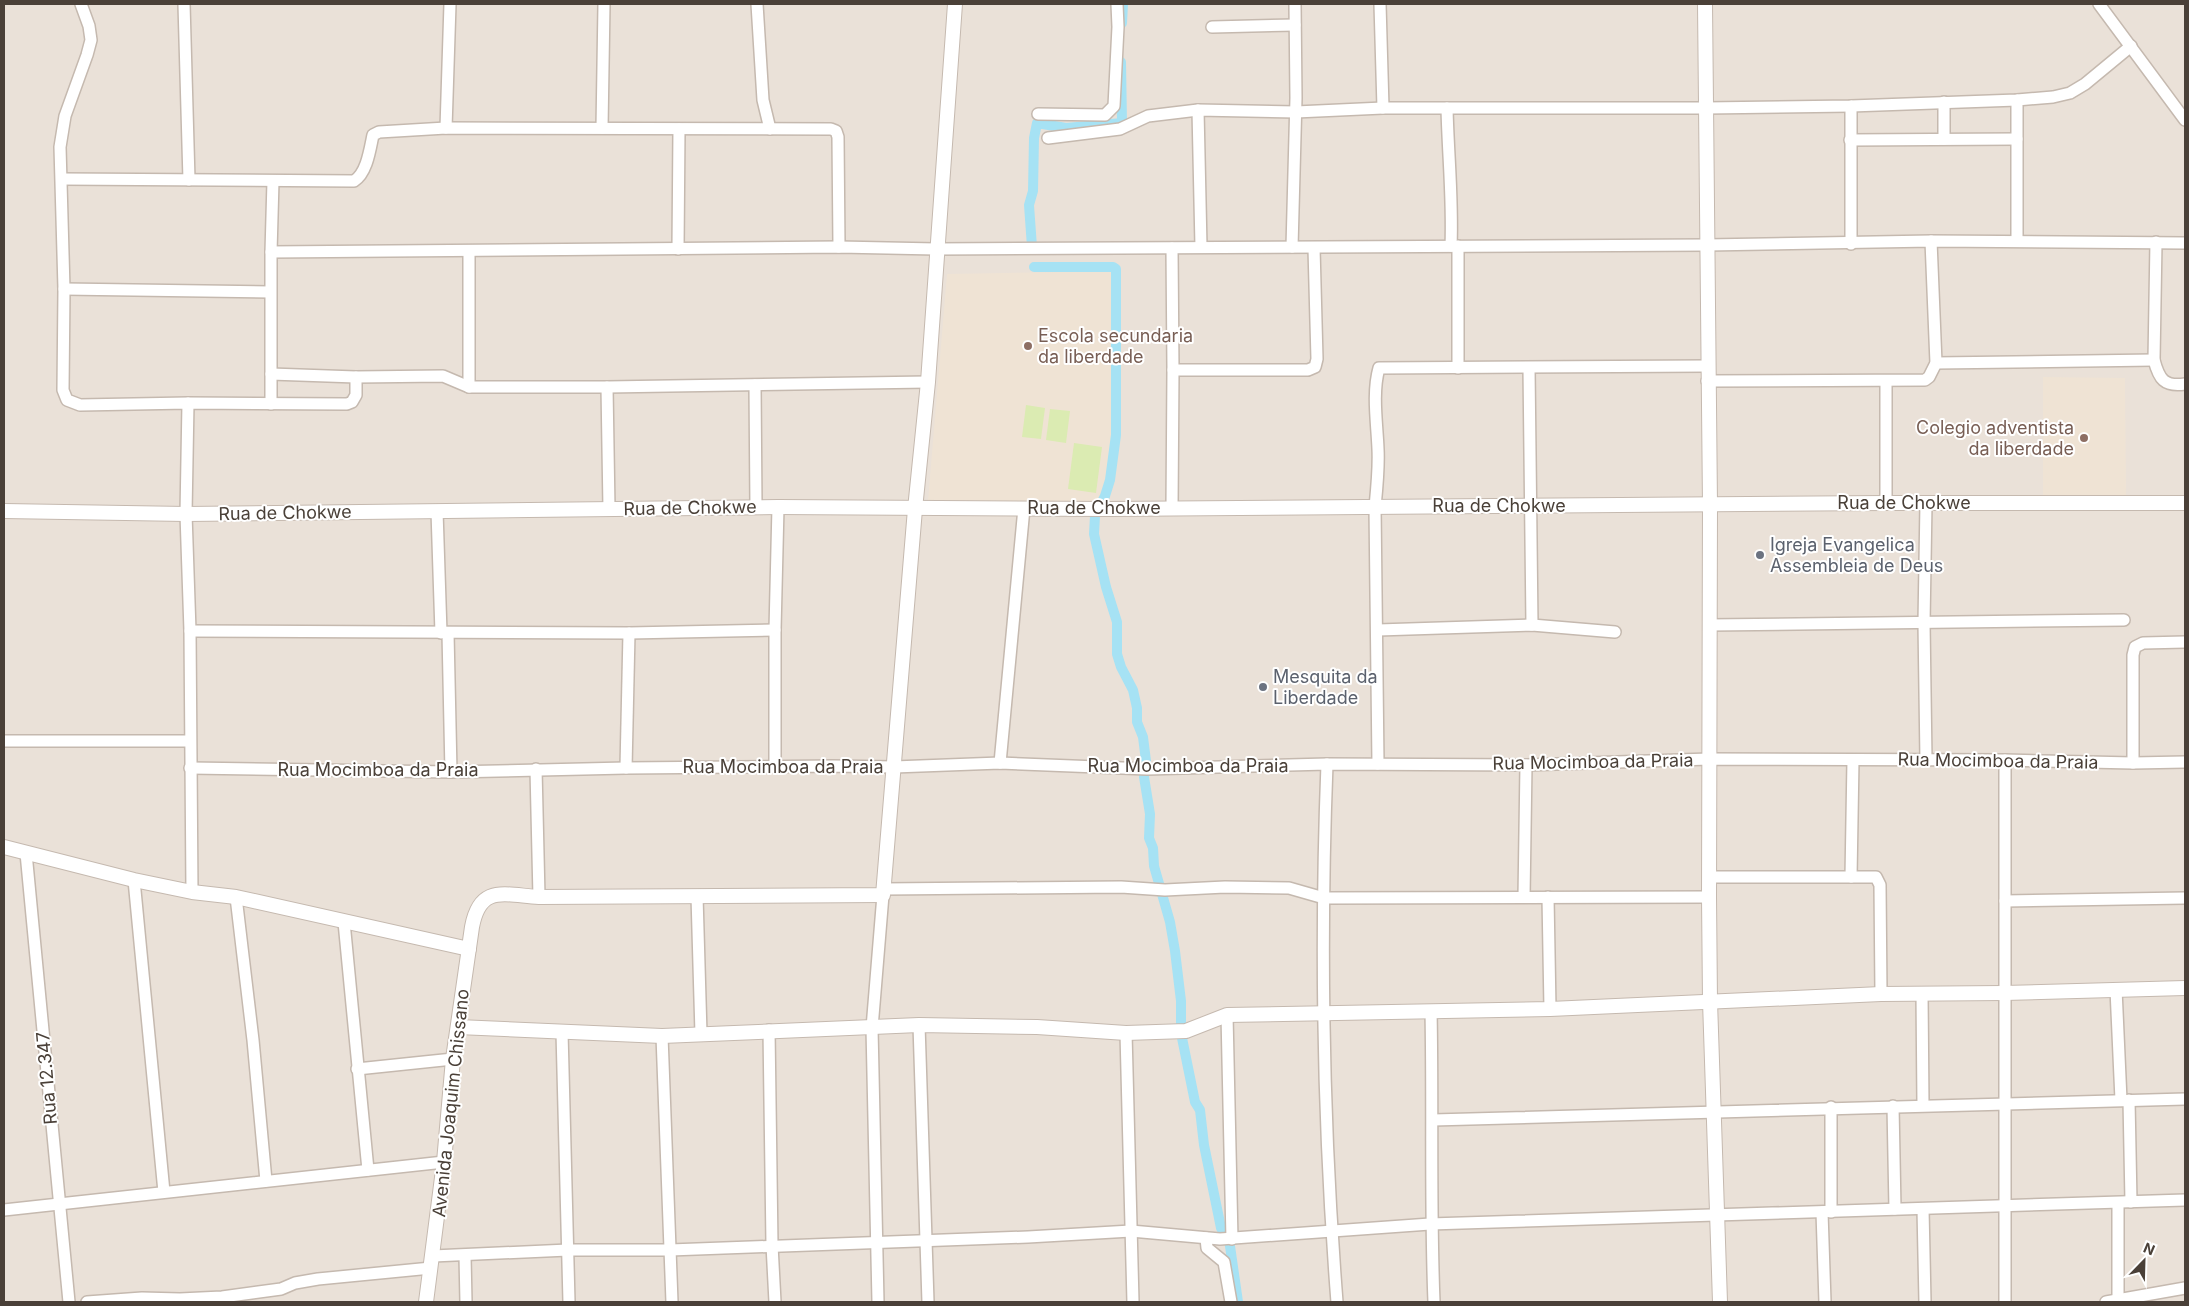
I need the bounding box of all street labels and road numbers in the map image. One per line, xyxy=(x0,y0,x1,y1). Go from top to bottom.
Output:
street label: Rua de Chokwe xyxy=(1837,492,1971,513)
street label: Rua de Chokwe xyxy=(1432,495,1566,516)
street label: Rua de Chokwe xyxy=(623,496,757,519)
street label: Rua de Chokwe xyxy=(1027,497,1161,518)
street label: Rua de Chokwe xyxy=(218,501,352,524)
street label: Rua Mocimboa da Praia xyxy=(1897,748,2099,773)
street label: Rua Mocimboa da Praia xyxy=(1492,749,1694,774)
street label: Rua Mocimboa da Praia xyxy=(1087,755,1289,776)
street label: Rua Mocimboa da Praia xyxy=(682,756,884,777)
street label: Rua Mocimboa da Praia xyxy=(277,759,479,780)
street label: Avenida Joaquim Chissano xyxy=(428,988,473,1218)
street label: Rua 12.347 xyxy=(32,1031,61,1125)

